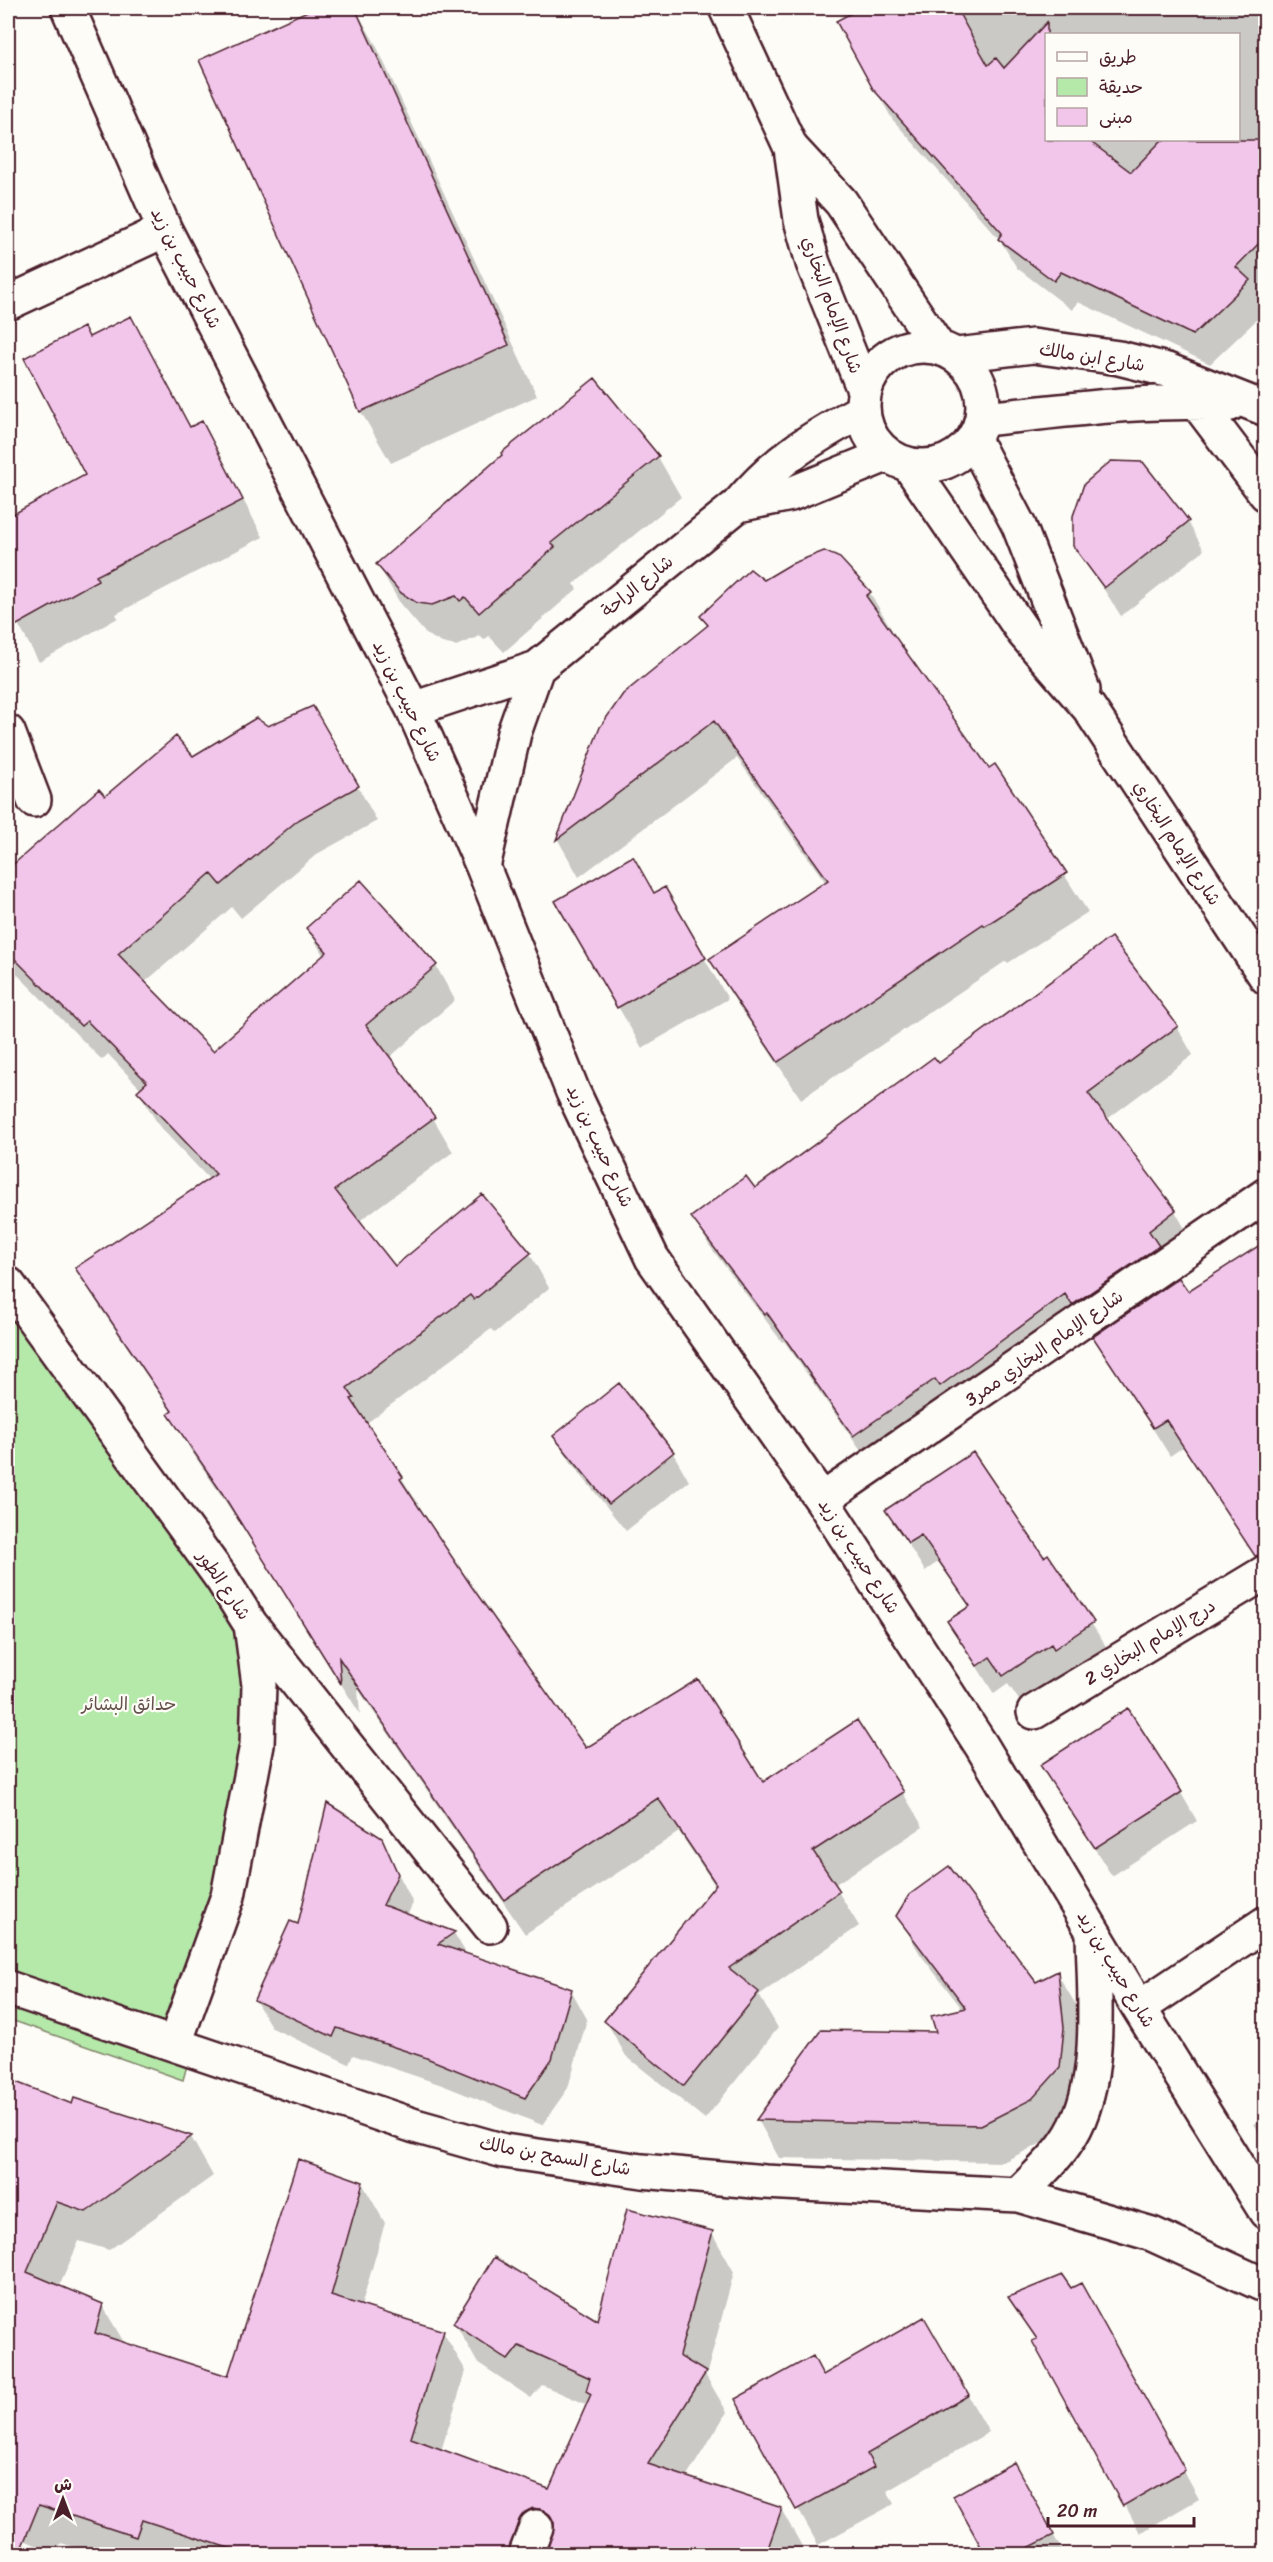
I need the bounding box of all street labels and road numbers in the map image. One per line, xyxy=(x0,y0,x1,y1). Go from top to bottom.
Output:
street label: شارع حبيب بن زيد xyxy=(142,202,230,334)
street label: شارع الإمام البخاري xyxy=(792,232,872,378)
street label: شارع ابن مالك xyxy=(1037,333,1147,381)
street label: شارع الراحة xyxy=(593,546,681,626)
street label: شارع حبيب بن زيد xyxy=(364,634,450,768)
street label: شارع الإمام البخاري xyxy=(1124,774,1230,912)
street label: شارع حبيب بن زيد xyxy=(557,1079,643,1213)
street label: شارع الإمام البخاري ممر3 xyxy=(958,1281,1130,1415)
street label: شارع حبيب بن زيد xyxy=(809,1492,909,1620)
street label: شارع الطور xyxy=(187,1541,260,1627)
street label: درج الإمام البخاري 2 xyxy=(1078,1590,1222,1694)
street label: شارع حبيب بن زيد xyxy=(1068,1904,1164,2034)
street label: شارع السمح بن مالك xyxy=(477,2127,633,2185)

